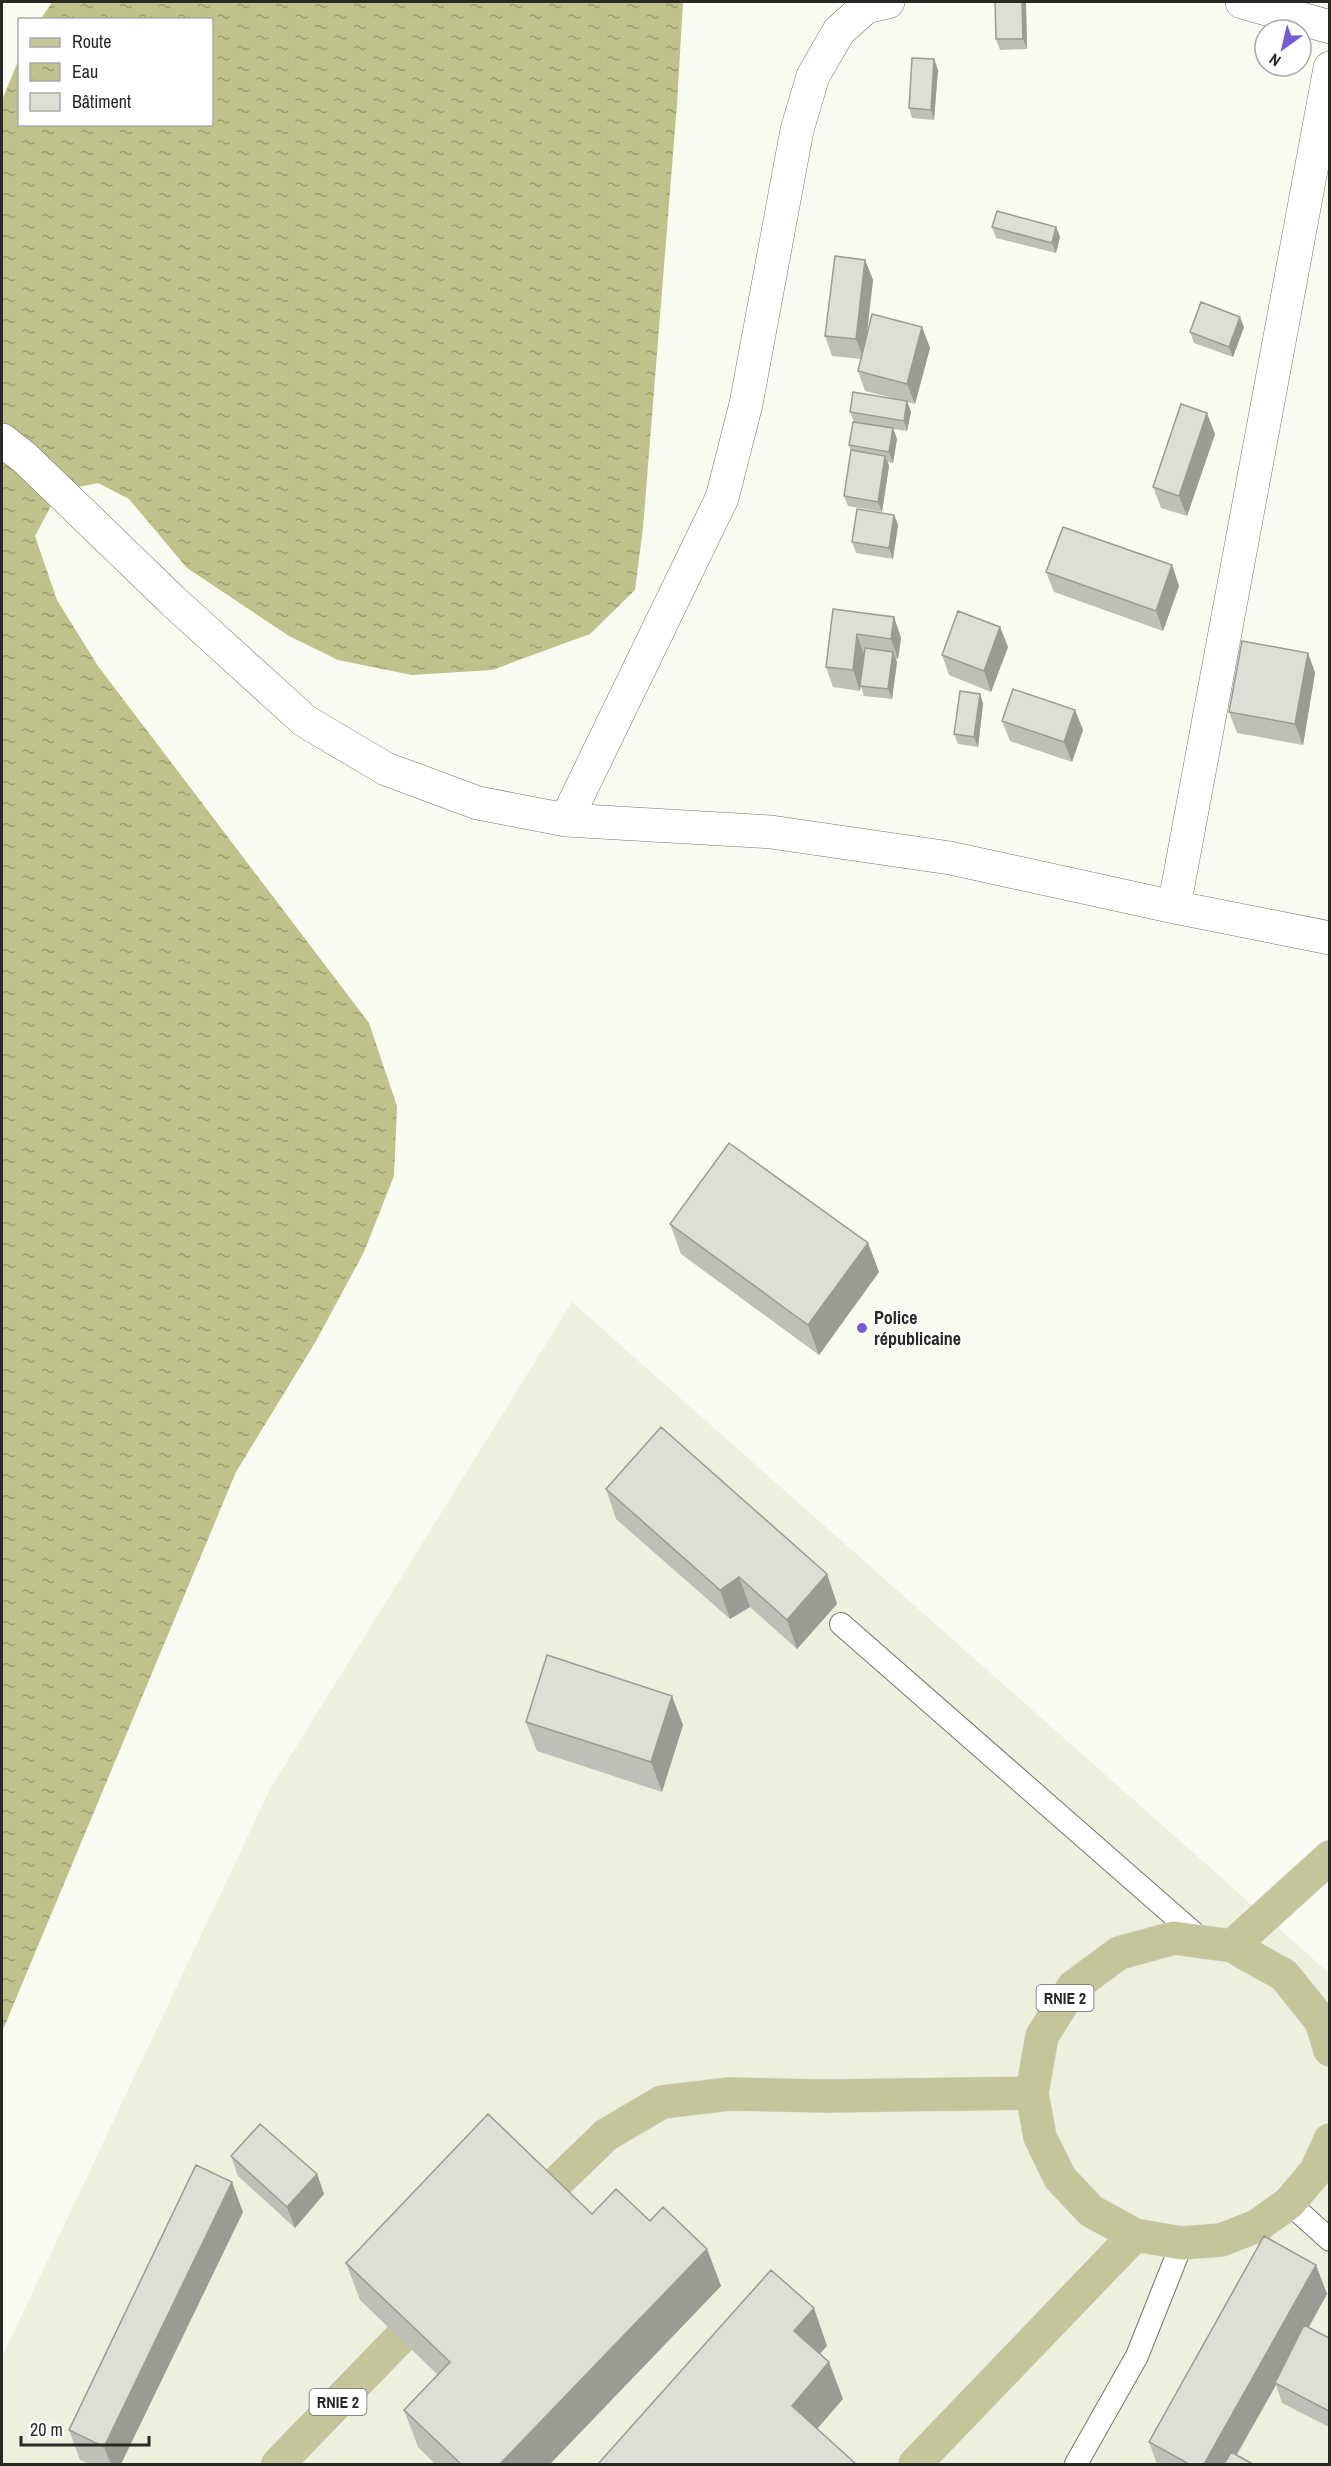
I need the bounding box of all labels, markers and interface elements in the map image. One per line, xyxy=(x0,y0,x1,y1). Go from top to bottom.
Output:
legend xyxy=(18,18,213,126)
north arrow xyxy=(1253,18,1313,78)
text: Route xyxy=(72,29,111,54)
text: N xyxy=(1265,49,1285,72)
text: Eau xyxy=(72,59,98,84)
text: Bâtiment xyxy=(72,89,131,114)
place label: Police républicaine xyxy=(874,1305,961,1351)
marker: Police républicaine xyxy=(855,1321,869,1335)
road number: RNIE 2 xyxy=(1036,1985,1094,2011)
road number: RNIE 2 xyxy=(310,2389,366,2415)
scale bar xyxy=(21,2409,148,2447)
text: 20 m xyxy=(30,2417,63,2442)

